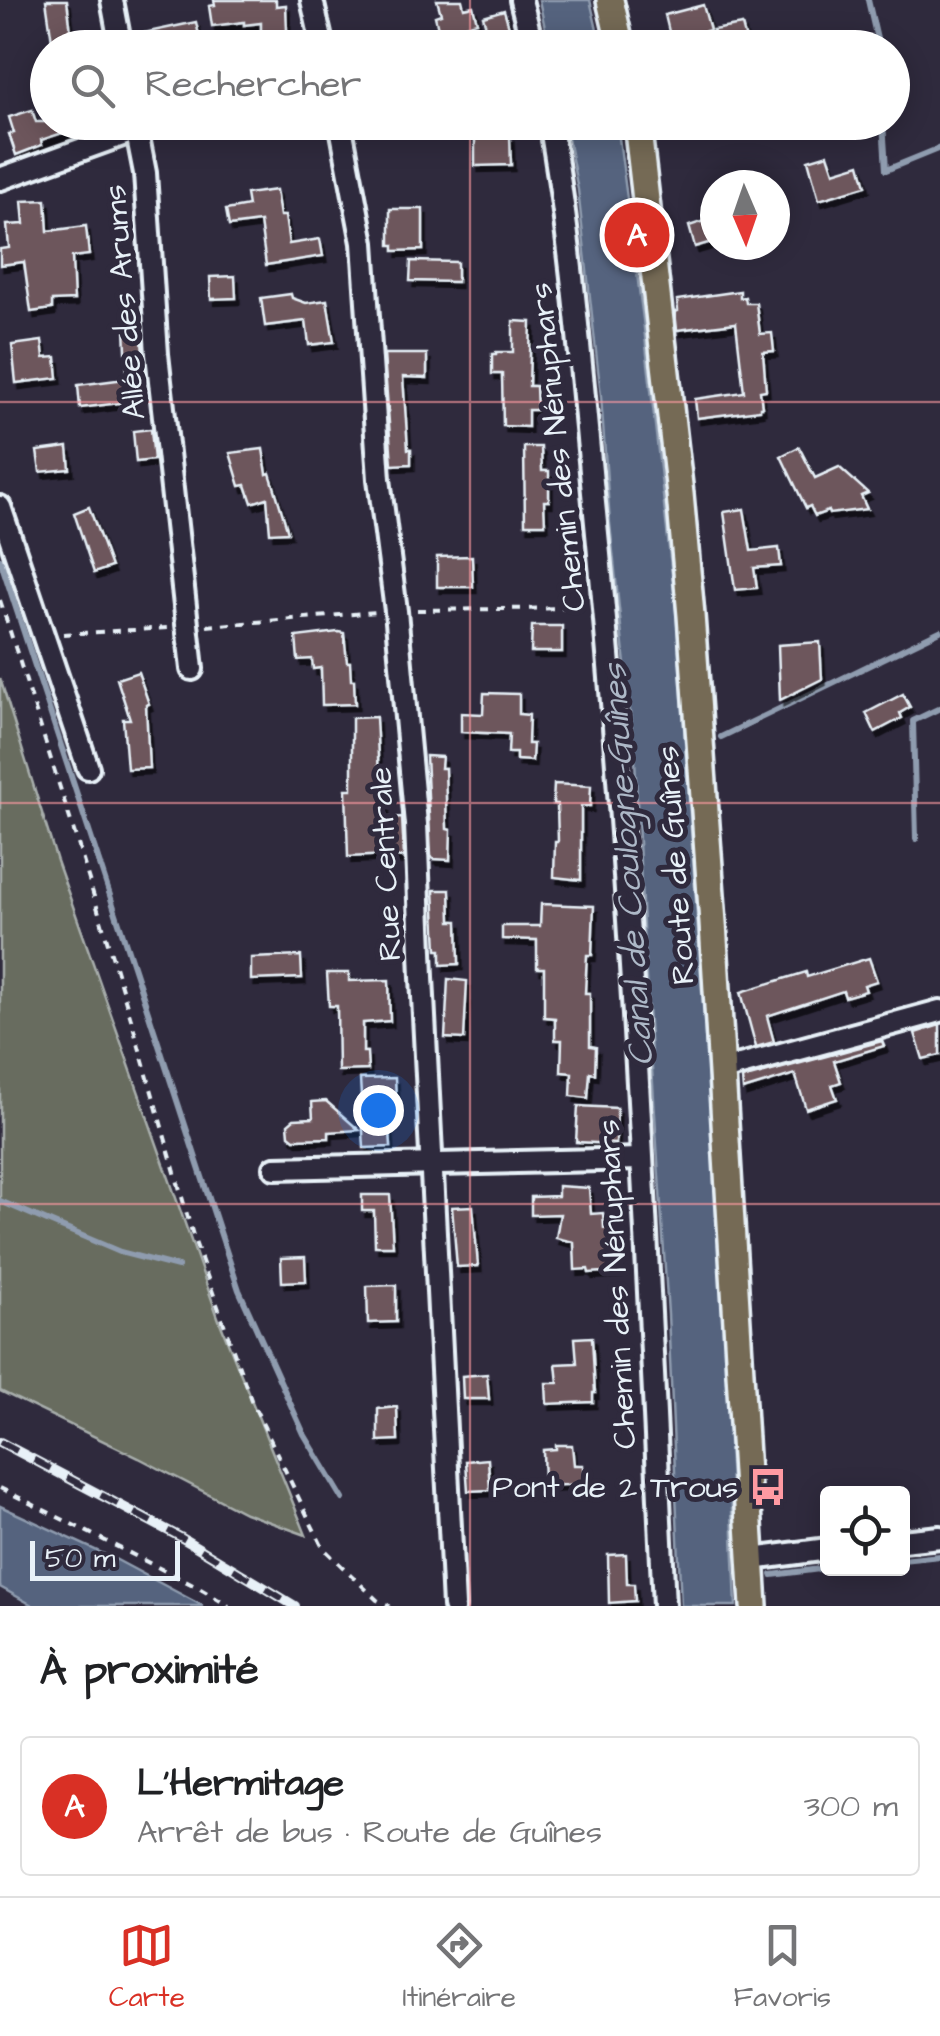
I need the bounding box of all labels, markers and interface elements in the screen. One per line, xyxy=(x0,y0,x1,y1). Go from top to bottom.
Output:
search box xyxy=(30,30,910,140)
icon: search xyxy=(65,58,120,113)
text: Rechercher xyxy=(145,59,361,111)
north arrow xyxy=(700,170,790,260)
street label: Allée des Arums xyxy=(92,183,158,421)
pin: A xyxy=(604,198,670,272)
street label: Chemin des Nénuphars xyxy=(518,280,598,614)
water label: Canal de Coulogne-Guînes xyxy=(589,660,667,1067)
street label: Route de Guînes xyxy=(645,744,707,986)
street label: Rue Centrale xyxy=(358,766,414,962)
your location xyxy=(353,1085,404,1136)
street label: Chemin des Nénuphars xyxy=(586,1118,648,1450)
place label: Pont de 2 Trous xyxy=(492,1465,738,1510)
bus stop icon: Pont de 2 Trous xyxy=(747,1466,789,1508)
map controls xyxy=(820,1486,910,1576)
button: locate xyxy=(820,1486,910,1576)
scale bar xyxy=(30,1536,180,1580)
text: 50 m xyxy=(45,1539,116,1578)
text: À proximité xyxy=(40,1642,259,1700)
text: L'Hermitage xyxy=(137,1758,344,1810)
text: A xyxy=(64,1784,85,1829)
text: 300 m xyxy=(804,1784,898,1829)
text: Arrêt de bus · Route de Guînes xyxy=(137,1810,602,1855)
tab: Carte xyxy=(109,1918,185,2017)
tab: Itinéraire xyxy=(402,1918,516,2017)
tab: Favoris xyxy=(734,1918,831,2017)

